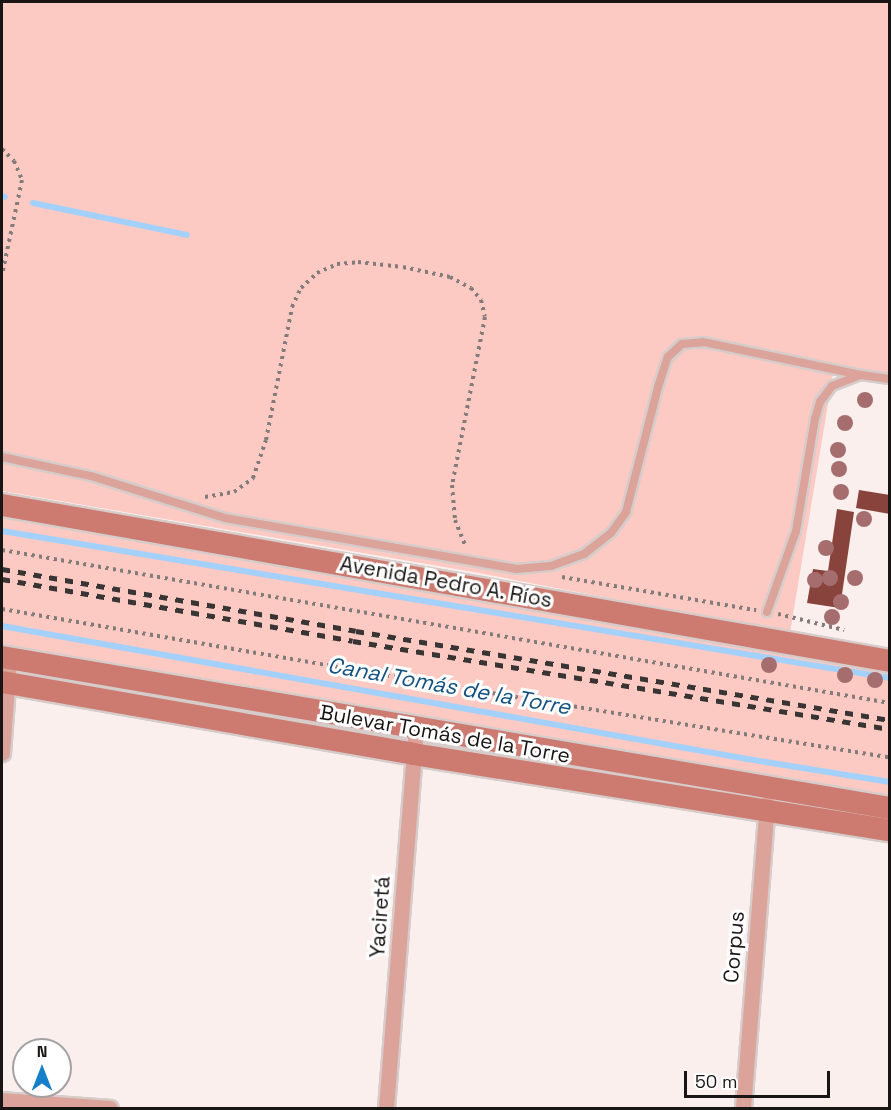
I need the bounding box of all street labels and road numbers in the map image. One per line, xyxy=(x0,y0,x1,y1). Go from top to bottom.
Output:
street label: Avenida Pedro A. Ríos xyxy=(338,551,554,613)
street label: Bulevar Tomás de la Torre xyxy=(317,699,573,769)
street label: Yaciretá xyxy=(365,875,395,959)
street label: Corpus xyxy=(718,910,750,984)

